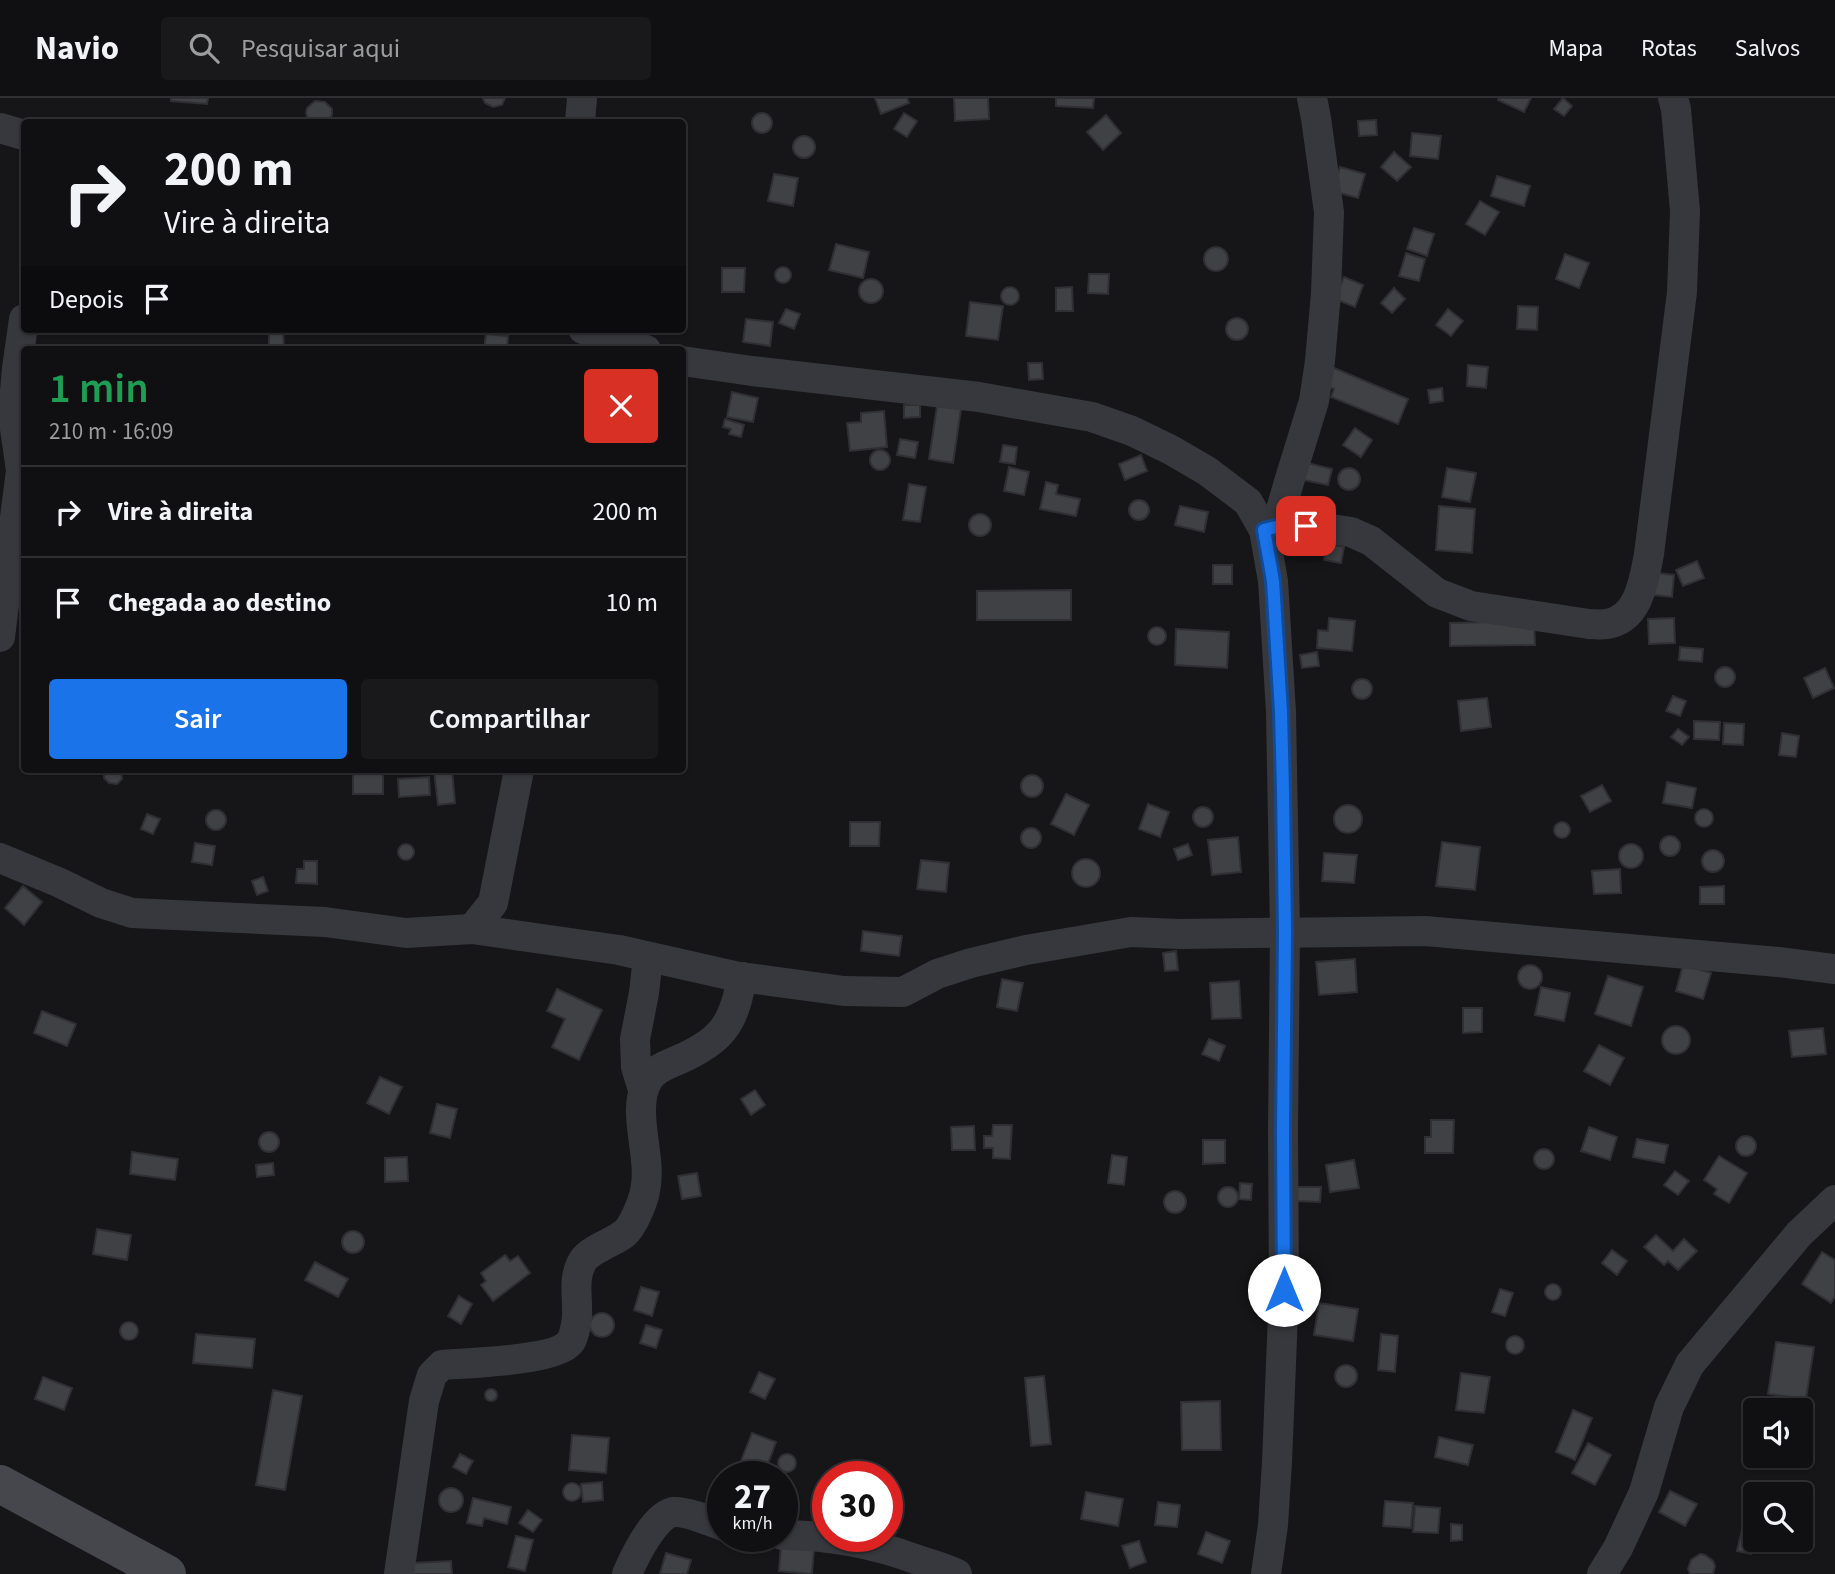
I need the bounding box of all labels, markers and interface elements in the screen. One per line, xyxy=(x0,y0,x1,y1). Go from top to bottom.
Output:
search box xyxy=(161,17,651,80)
text: Navio xyxy=(35,25,119,72)
icon: search xyxy=(185,29,223,67)
text: Pesquisar aqui xyxy=(241,30,400,67)
text: Mapa xyxy=(1548,31,1603,66)
text: Rotas xyxy=(1641,31,1697,66)
text: Salvos xyxy=(1735,31,1800,66)
text: 200 m xyxy=(164,135,293,205)
icon: right xyxy=(49,147,140,238)
text: Vire à direita xyxy=(164,200,330,246)
icon: arrive xyxy=(138,280,176,318)
text: Depois xyxy=(49,281,124,318)
text: 1 min xyxy=(49,359,149,419)
button: close xyxy=(584,369,658,443)
text: 210 m · 16:09 xyxy=(49,415,173,448)
icon: right xyxy=(49,493,87,531)
text: Vire à direita xyxy=(108,493,253,530)
text: 200 m xyxy=(592,493,658,530)
pin xyxy=(1276,496,1336,556)
icon: arrive xyxy=(1287,507,1325,545)
icon: arrive xyxy=(49,584,87,622)
text: Chegada ao destino xyxy=(108,584,331,621)
text: 10 m xyxy=(605,584,658,621)
button: Sair xyxy=(49,679,347,759)
button: Compartilhar xyxy=(361,679,658,759)
position arrow xyxy=(1247,1253,1321,1327)
map controls xyxy=(1743,1398,1813,1552)
button: sound xyxy=(1743,1398,1813,1468)
speed limit sign: 30 xyxy=(812,1461,903,1552)
text: 27 xyxy=(734,1472,771,1522)
button: search xyxy=(1743,1482,1813,1552)
text: km/h xyxy=(733,1511,772,1536)

